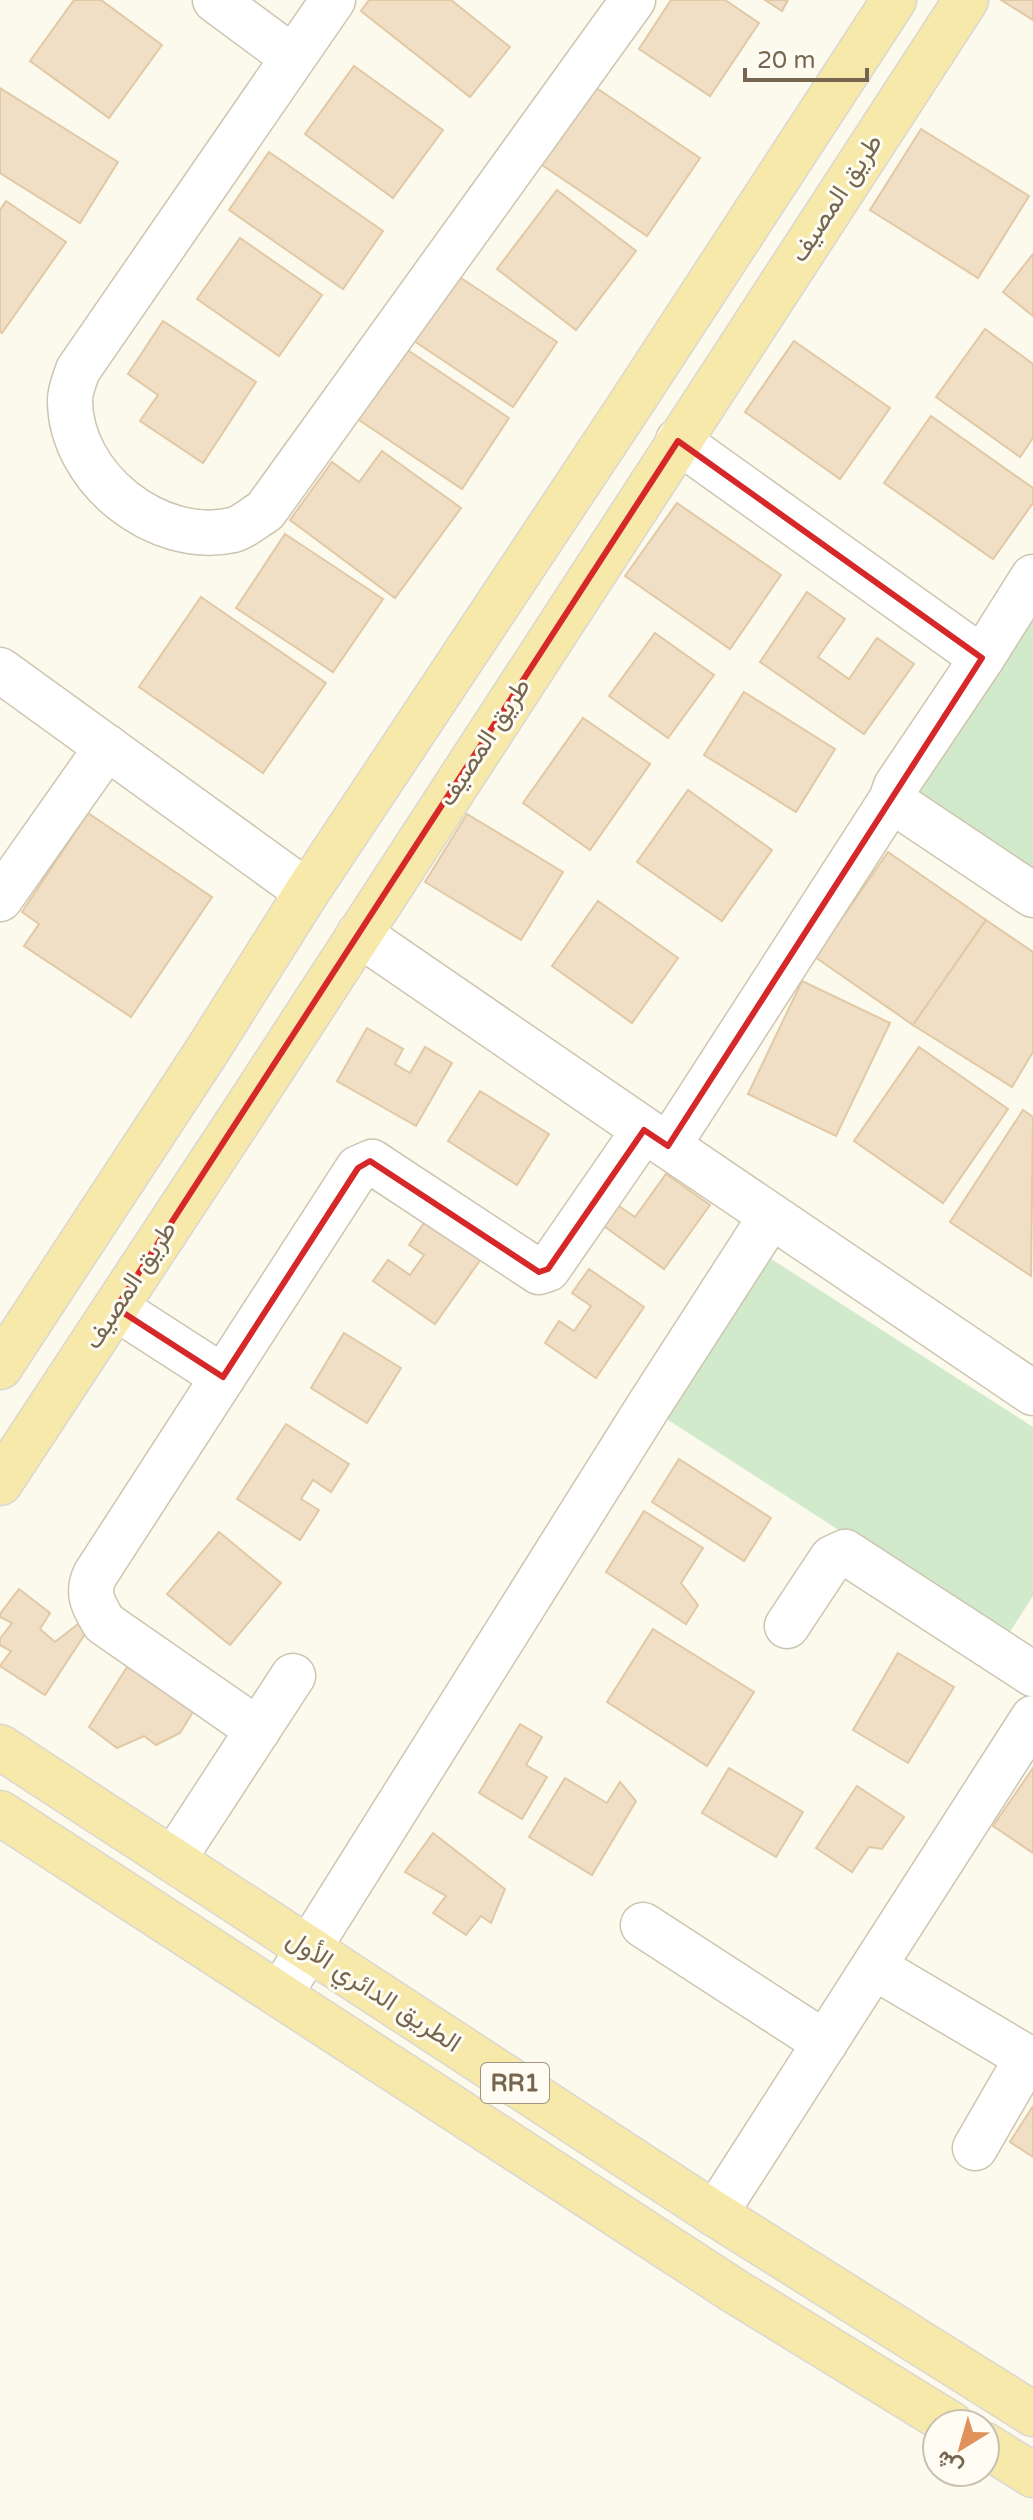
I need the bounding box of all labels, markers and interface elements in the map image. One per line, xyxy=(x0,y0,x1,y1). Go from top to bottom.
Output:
scale bar xyxy=(745,32,867,82)
text: 20 m xyxy=(757,46,815,75)
street label: طريق المصيف xyxy=(783,128,889,268)
street label: طريق المصيف xyxy=(431,672,537,812)
street label: طريق المصيف xyxy=(77,1215,183,1355)
street label: الطريق الدائري الأول xyxy=(278,1923,467,2063)
road number: RR1 xyxy=(481,2063,549,2103)
north arrow xyxy=(921,2408,1001,2488)
text: ش xyxy=(931,2445,968,2482)

